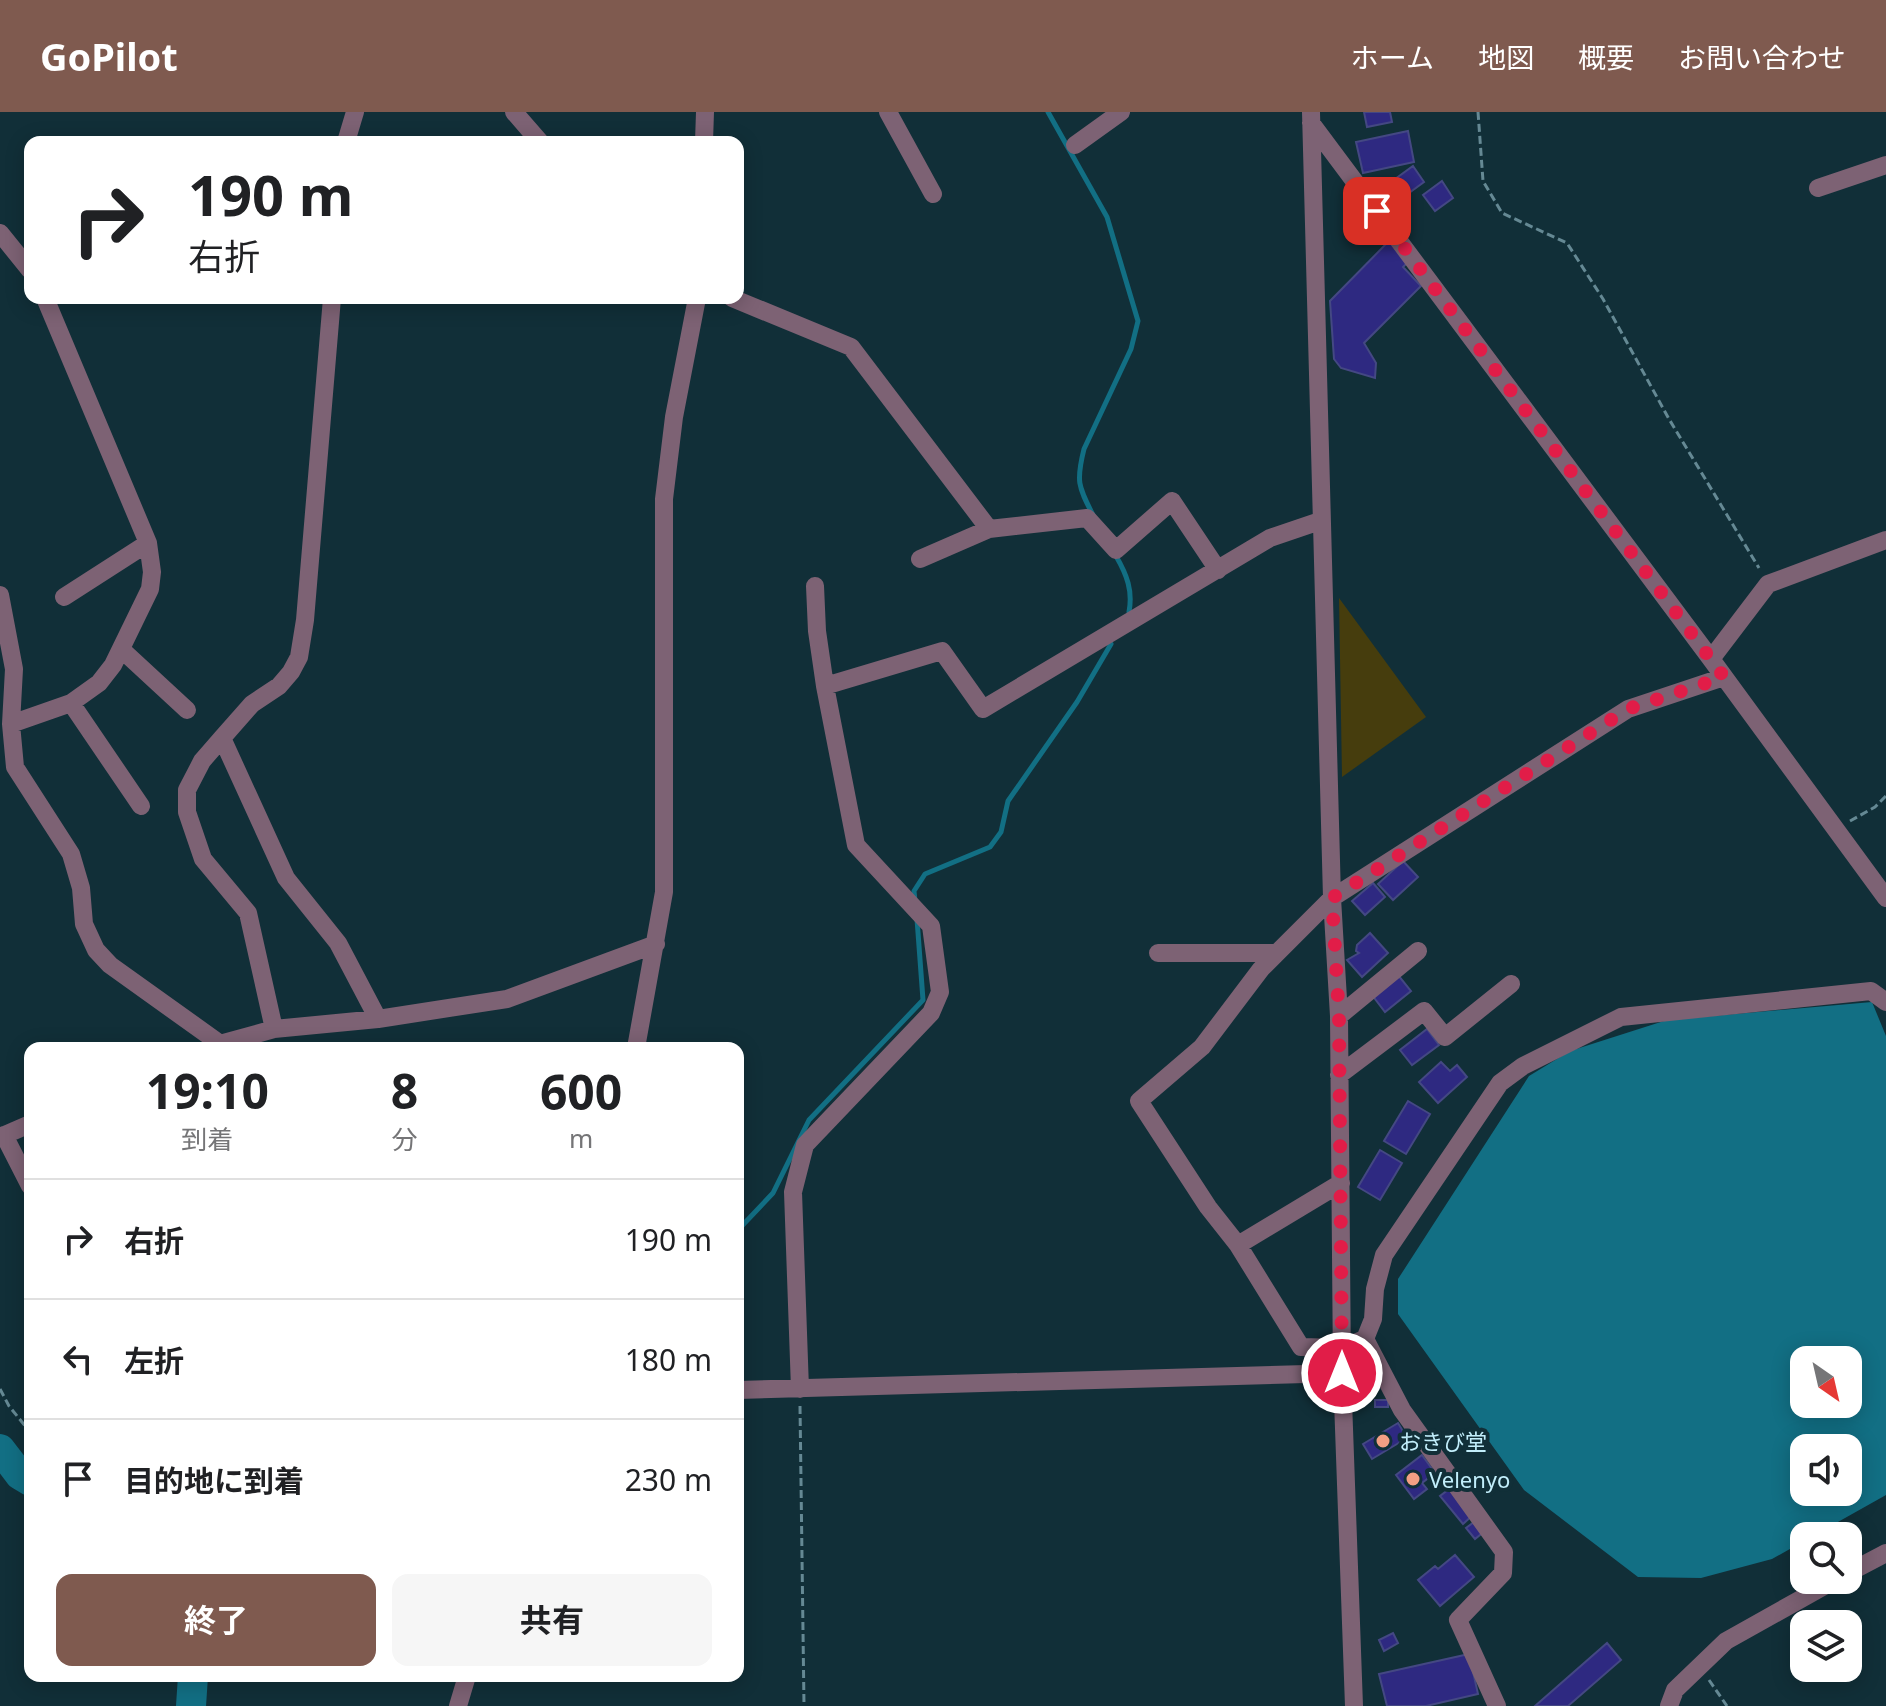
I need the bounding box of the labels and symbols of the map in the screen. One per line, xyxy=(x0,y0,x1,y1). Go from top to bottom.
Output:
pin xyxy=(1343,177,1411,245)
position arrow xyxy=(1300,1331,1384,1415)
north arrow xyxy=(1790,1346,1862,1418)
place label: おきび堂 xyxy=(1399,1426,1487,1456)
marker: おきび堂 xyxy=(1374,1432,1392,1450)
place label: Velenyo xyxy=(1429,1464,1510,1494)
marker: Velenyo xyxy=(1404,1470,1422,1488)

